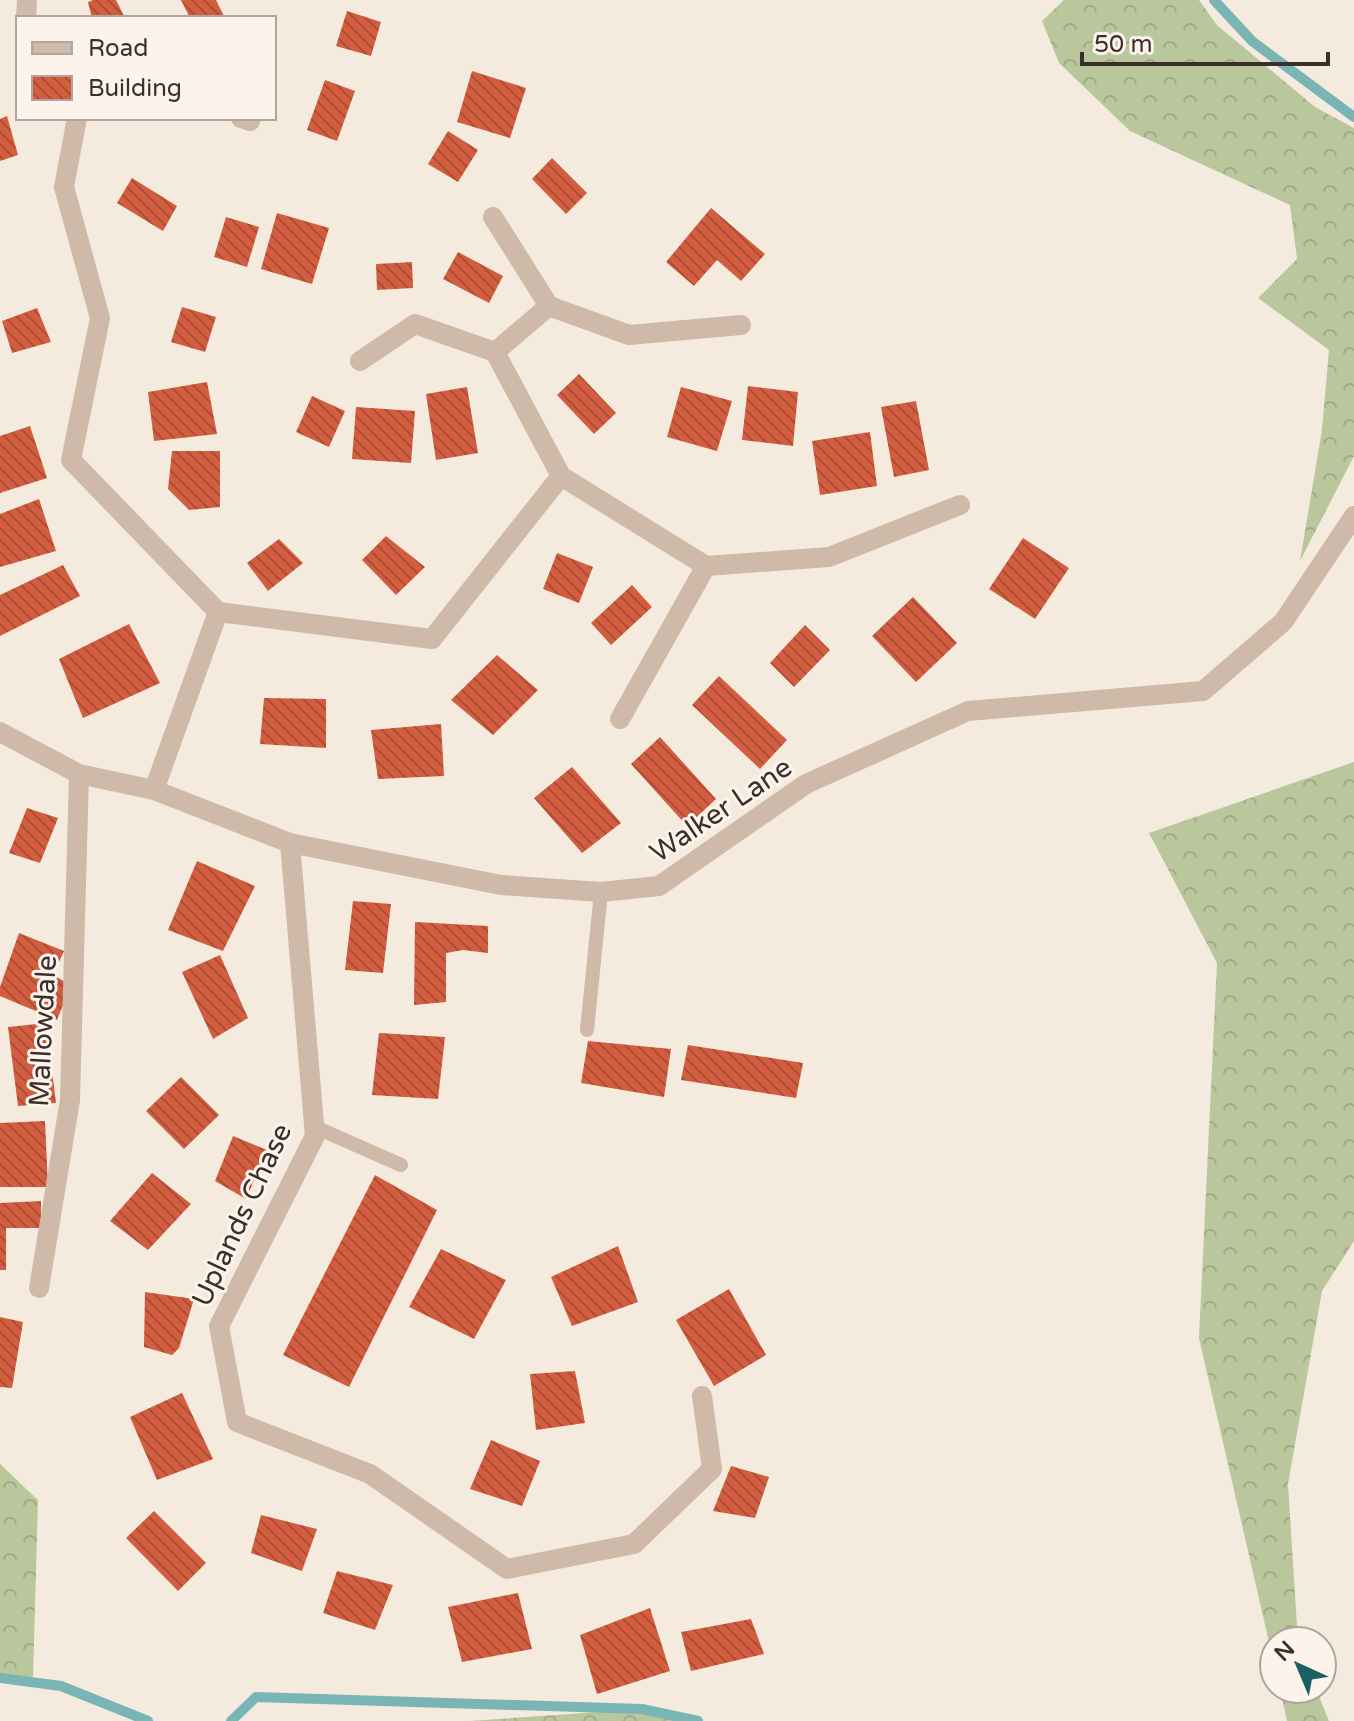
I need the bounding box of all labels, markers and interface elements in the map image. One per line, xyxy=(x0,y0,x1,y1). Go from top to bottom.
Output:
legend xyxy=(16,16,276,120)
scale bar xyxy=(1082,16,1328,66)
text: 50 m xyxy=(1094,30,1152,59)
text: Road xyxy=(88,34,148,63)
text: Building xyxy=(88,74,182,103)
street label: Walker Lane xyxy=(644,750,798,870)
street label: Mallowdale xyxy=(22,954,64,1108)
street label: Uplands Chase xyxy=(185,1118,299,1312)
north arrow xyxy=(1258,1625,1338,1705)
text: N xyxy=(1269,1636,1300,1667)

